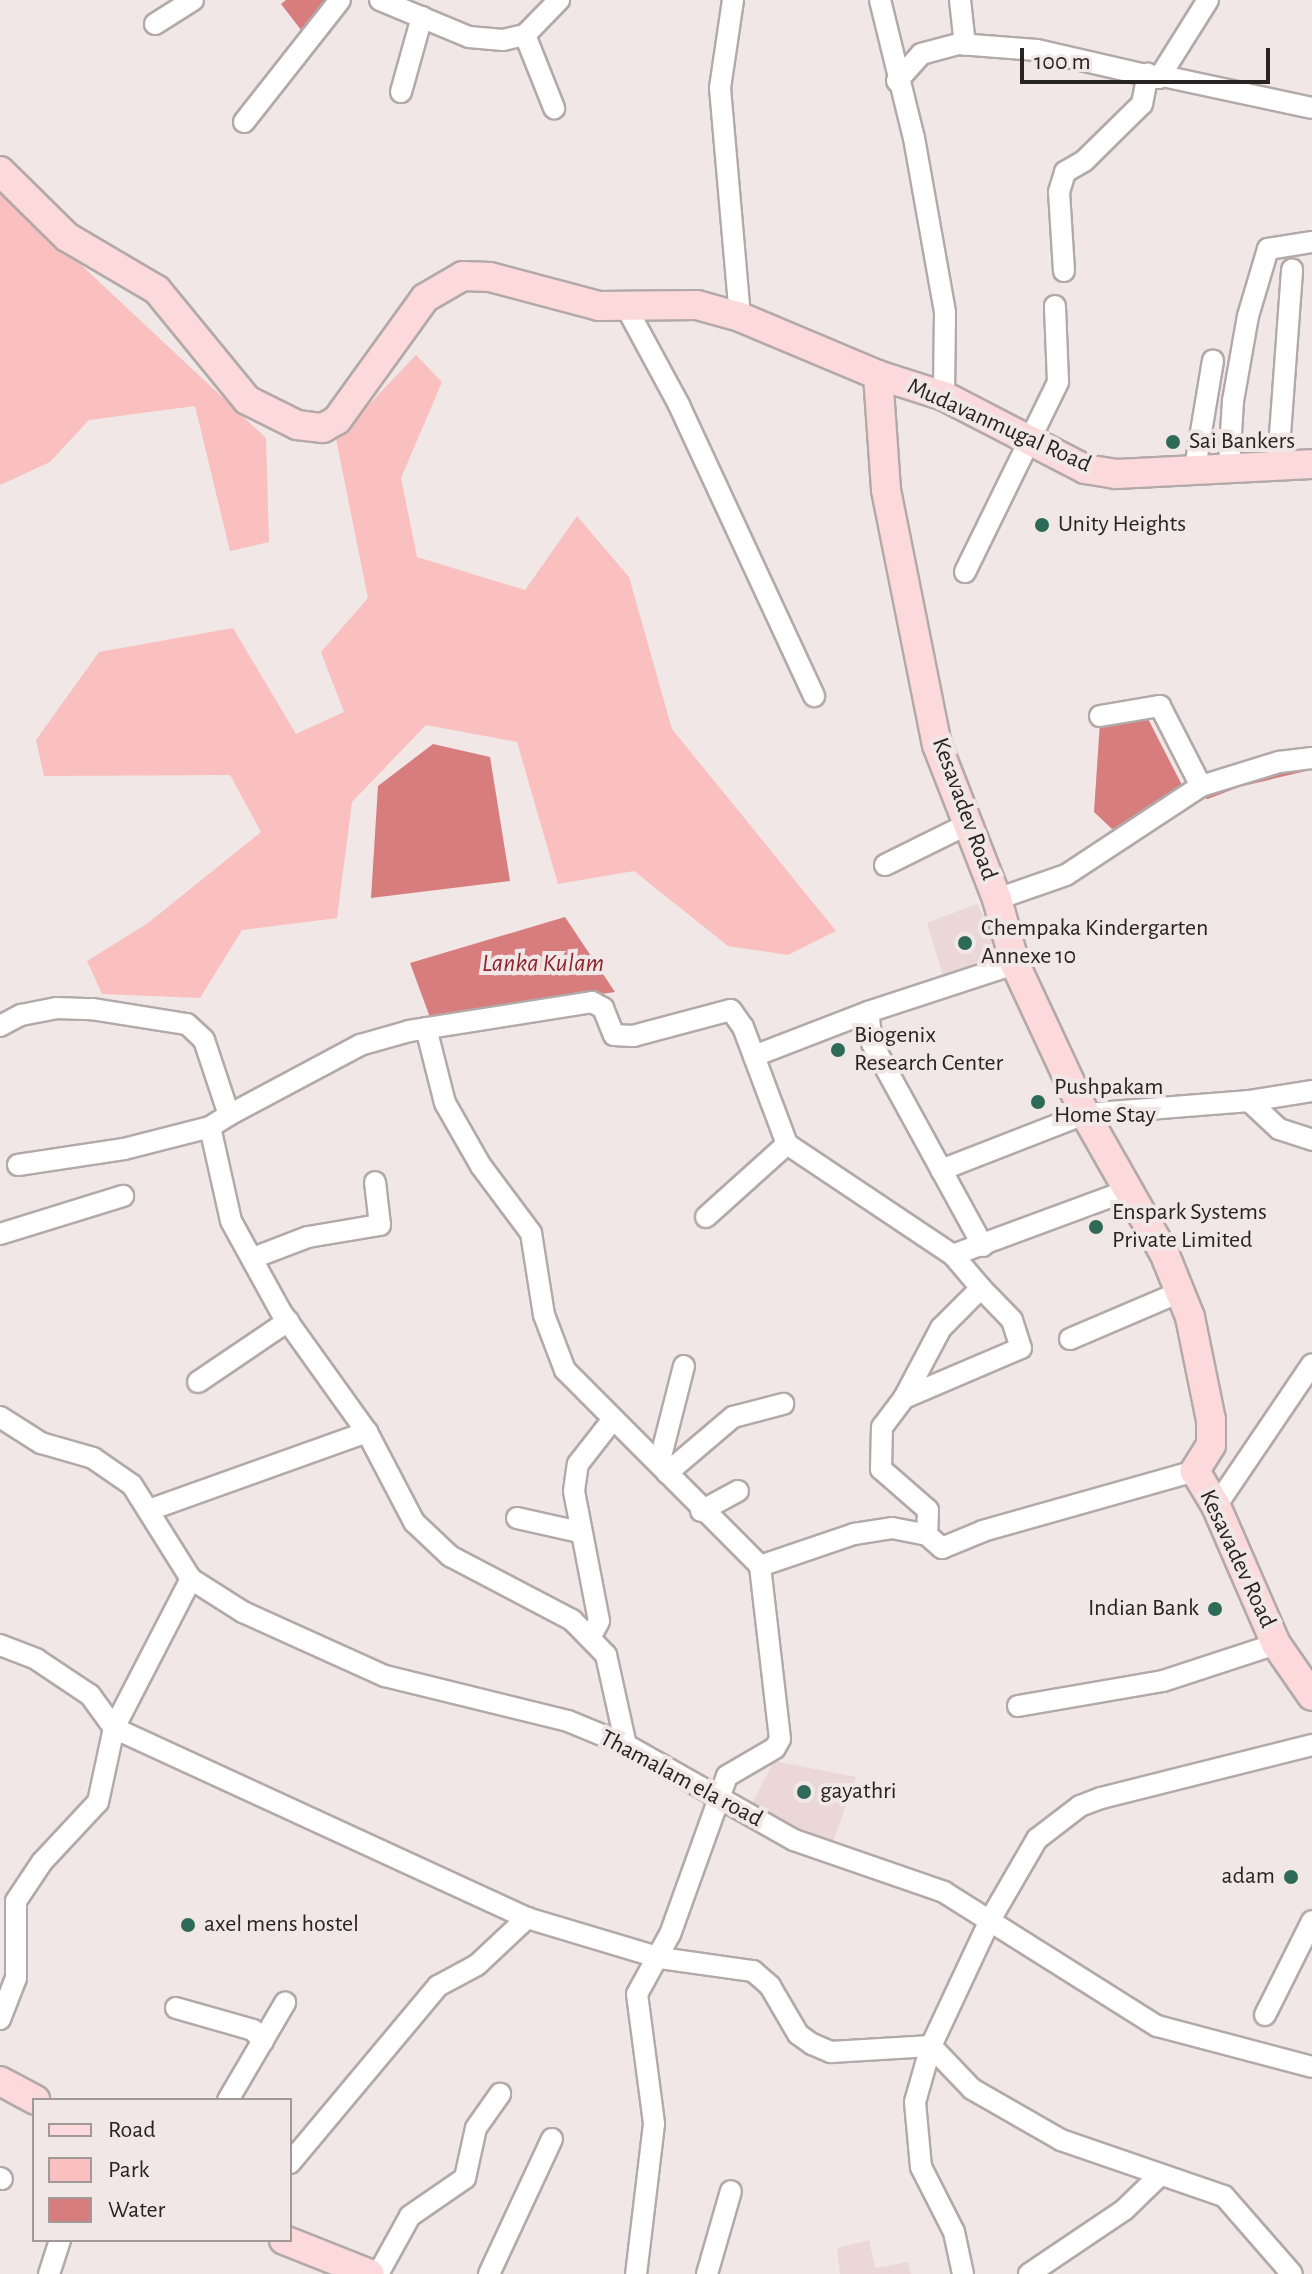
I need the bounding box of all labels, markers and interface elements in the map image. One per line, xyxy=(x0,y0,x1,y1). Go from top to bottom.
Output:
scale bar xyxy=(1024,32,1274,82)
text: 100 m xyxy=(1034,50,1091,74)
street label: Mudavanmugal Road xyxy=(903,373,1095,479)
place label: Sai Bankers xyxy=(1189,428,1295,456)
marker: Sai Bankers xyxy=(1164,433,1182,451)
place label: Unity Heights xyxy=(1058,511,1186,539)
marker: Unity Heights xyxy=(1033,516,1051,534)
street label: Kesavadev Road xyxy=(925,734,1003,884)
place label: Chempaka Kindergarten Annexe 10 xyxy=(981,915,1208,971)
marker: Chempaka Kindergarten Annexe 10 xyxy=(956,934,974,952)
water label: Lanka Kulam xyxy=(482,948,604,980)
place label: Biogenix Research Center xyxy=(854,1022,1003,1078)
marker: Biogenix Research Center xyxy=(829,1041,847,1059)
place label: Pushpakam Home Stay xyxy=(1054,1074,1164,1130)
marker: Pushpakam Home Stay xyxy=(1029,1093,1047,1111)
place label: Enspark Systems Private Limited xyxy=(1112,1199,1267,1255)
marker: Enspark Systems Private Limited xyxy=(1087,1218,1105,1236)
street label: Kesavadev Road xyxy=(1192,1485,1282,1633)
place label: Indian Bank xyxy=(1088,1595,1199,1623)
marker: Indian Bank xyxy=(1206,1600,1224,1618)
street label: Thamalam ela road xyxy=(595,1724,767,1834)
place label: gayathri xyxy=(820,1778,897,1806)
marker: gayathri xyxy=(795,1783,813,1801)
place label: adam xyxy=(1221,1863,1275,1891)
marker: adam xyxy=(1282,1868,1300,1886)
place label: axel mens hostel xyxy=(204,1911,359,1939)
marker: axel mens hostel xyxy=(179,1916,197,1934)
legend xyxy=(32,2098,292,2242)
text: Road xyxy=(108,2118,156,2142)
text: Park xyxy=(108,2158,149,2182)
text: Water xyxy=(108,2198,165,2222)

